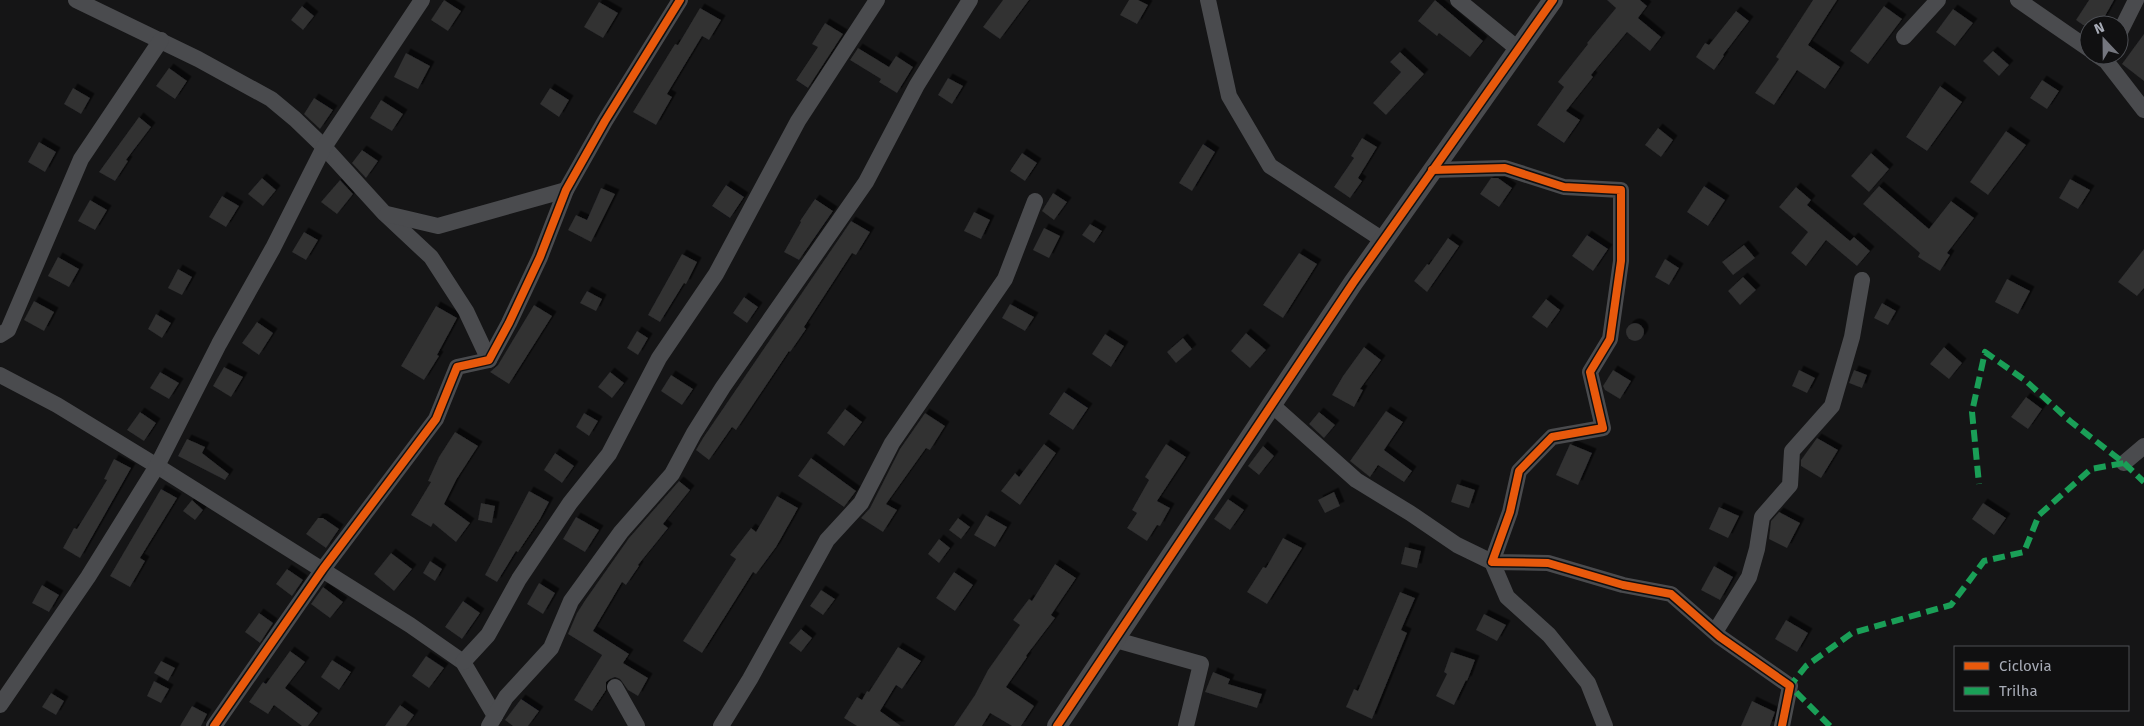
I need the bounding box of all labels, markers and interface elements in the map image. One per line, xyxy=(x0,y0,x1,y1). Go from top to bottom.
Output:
north arrow xyxy=(2079,15,2129,65)
text: N xyxy=(2092,19,2107,38)
legend xyxy=(1954,646,2129,711)
text: Ciclovia xyxy=(1999,657,2052,675)
text: Trilha xyxy=(1999,682,2038,700)

